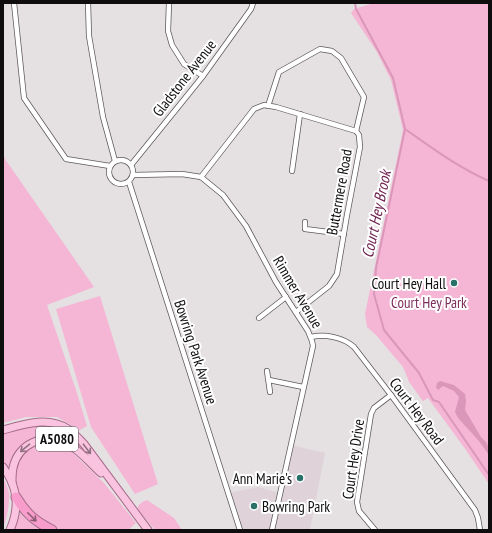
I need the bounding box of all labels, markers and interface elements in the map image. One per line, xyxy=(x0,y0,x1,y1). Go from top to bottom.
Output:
street label: Gladstone Avenue xyxy=(148,36,220,120)
street label: Buttermere Road xyxy=(322,147,356,237)
water label: Court Hey Brook xyxy=(357,167,395,260)
street label: Rimmer Avenue xyxy=(269,252,327,332)
place label: Court Hey Hall xyxy=(371,274,446,293)
marker: Court Hey Hall xyxy=(449,278,459,288)
park label: Court Hey Park xyxy=(391,293,467,312)
street label: Bowring Park Avenue xyxy=(170,297,222,407)
street label: Court Hey Road xyxy=(386,374,448,448)
street label: Court Hey Drive xyxy=(338,418,368,500)
road number: A5080 xyxy=(36,427,78,451)
one-way arrow xyxy=(20,443,31,452)
one-way arrow xyxy=(83,443,92,454)
place label: Ann Marie's xyxy=(233,469,292,488)
marker: Ann Marie's xyxy=(295,473,305,483)
place label: Bowring Park xyxy=(262,497,330,516)
marker: Bowring Park xyxy=(249,501,259,511)
one-way arrow xyxy=(27,512,37,521)

